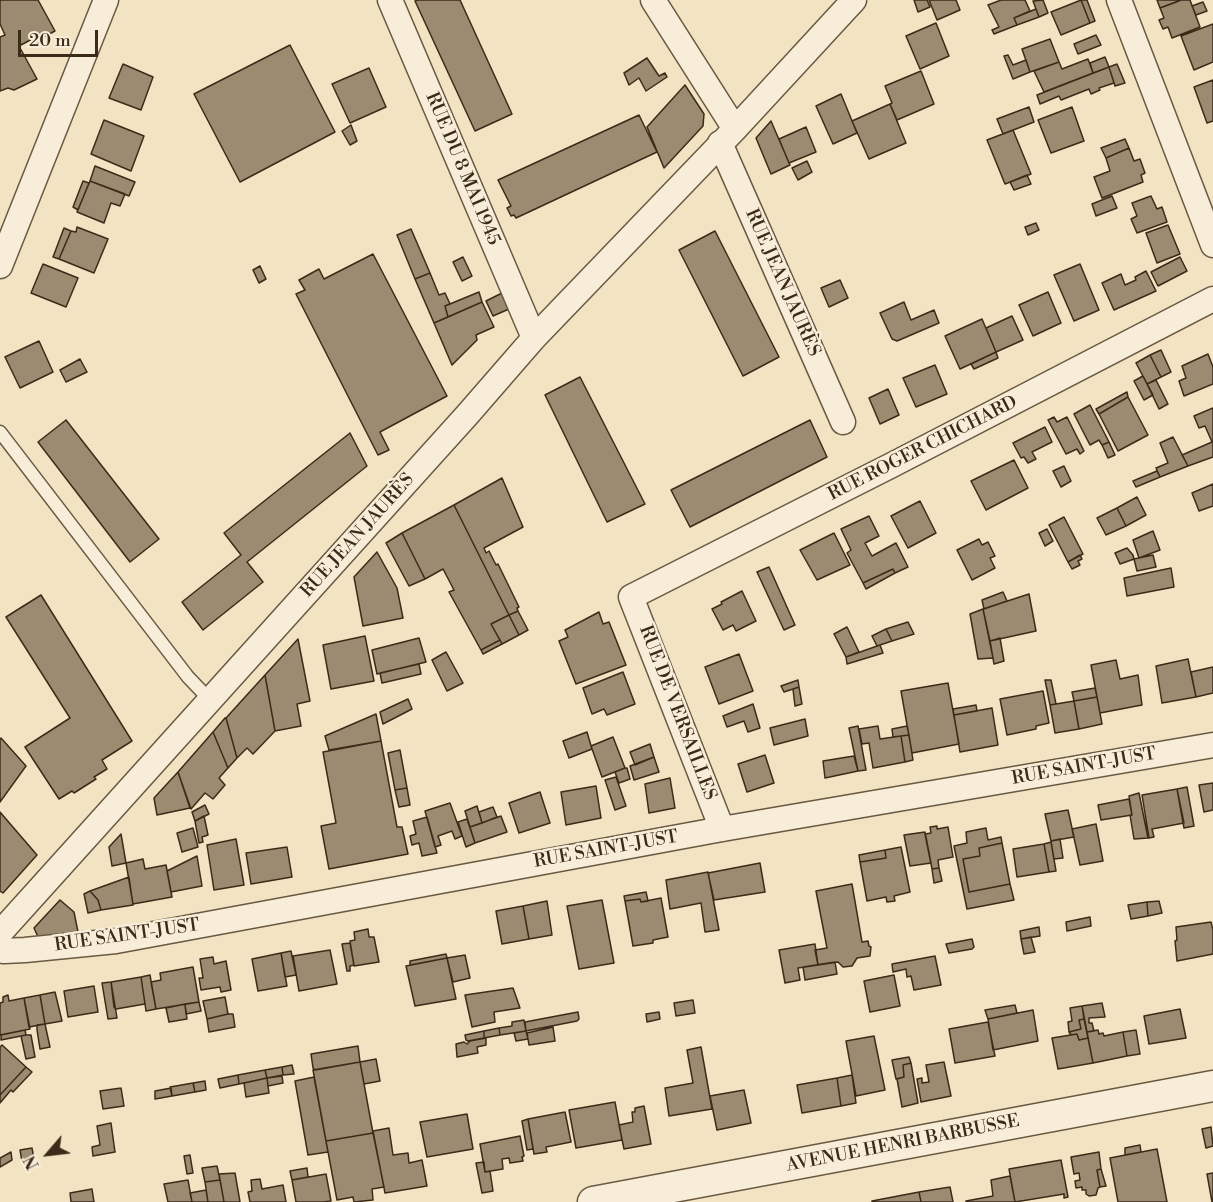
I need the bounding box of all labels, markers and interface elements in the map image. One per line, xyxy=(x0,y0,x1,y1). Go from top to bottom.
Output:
scale bar xyxy=(21,18,100,56)
text: 20 m xyxy=(29,29,71,52)
street label: RUE DU 8 MAI 1945 xyxy=(420,89,504,249)
street label: RUE JEAN JAURÈS xyxy=(740,206,824,360)
street label: RUE ROGER CHICHARD xyxy=(825,392,1021,506)
street label: RUE JEAN JAURÈS xyxy=(297,470,419,602)
street label: RUE DE VERSAILLES xyxy=(634,623,720,803)
street label: RUE SAINT-JUST xyxy=(1010,744,1158,790)
street label: RUE SAINT-JUST xyxy=(532,827,680,873)
street label: RUE SAINT-JUST xyxy=(53,915,201,957)
street label: AVENUE HENRI BARBUSSE xyxy=(785,1111,1021,1177)
north arrow xyxy=(18,1124,78,1184)
text: N xyxy=(20,1152,44,1173)

